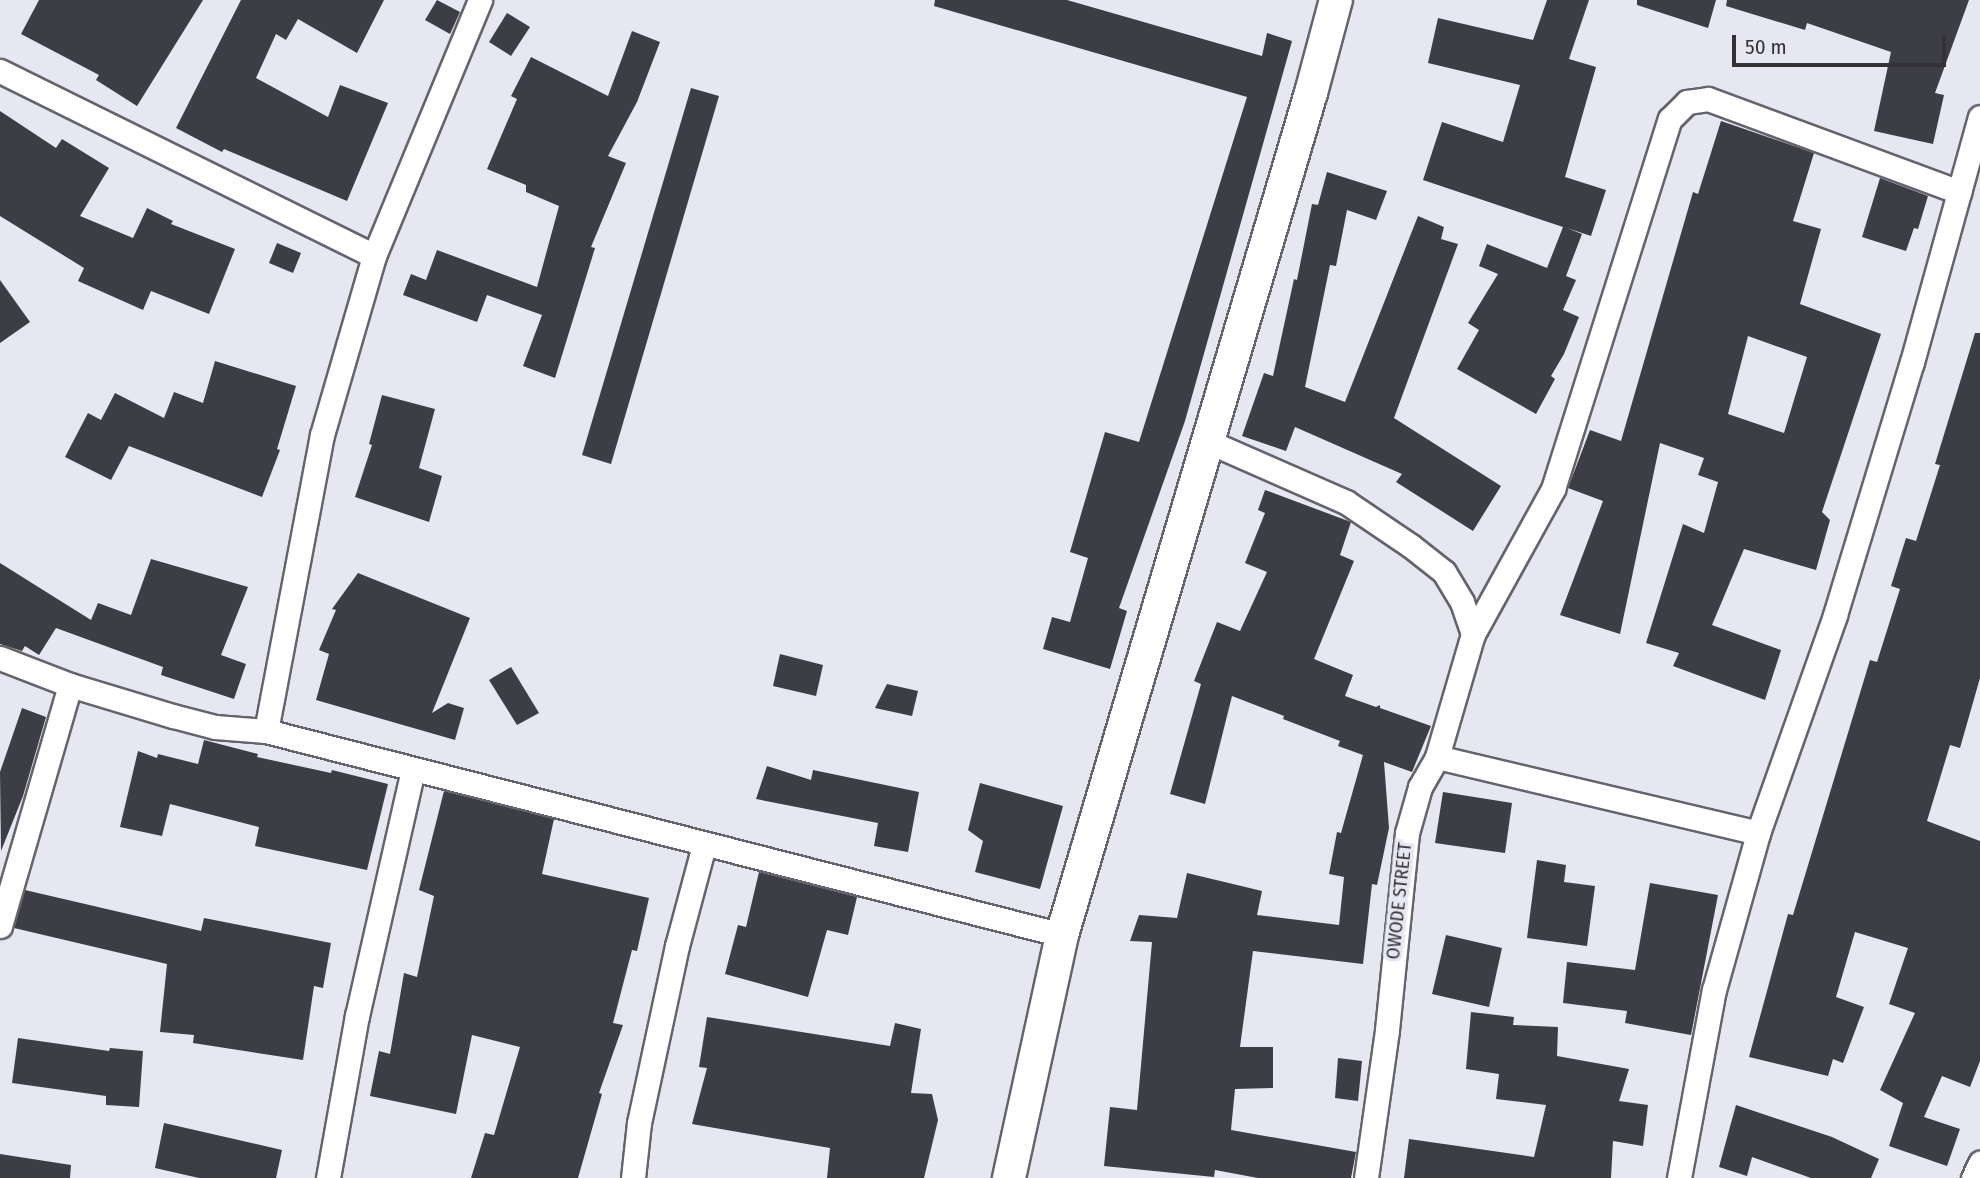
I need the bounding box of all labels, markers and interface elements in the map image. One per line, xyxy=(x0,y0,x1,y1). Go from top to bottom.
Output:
scale bar xyxy=(1735,21,1948,65)
text: 50 m xyxy=(1745,34,1787,60)
street label: OWODE STREET xyxy=(1382,841,1416,961)

